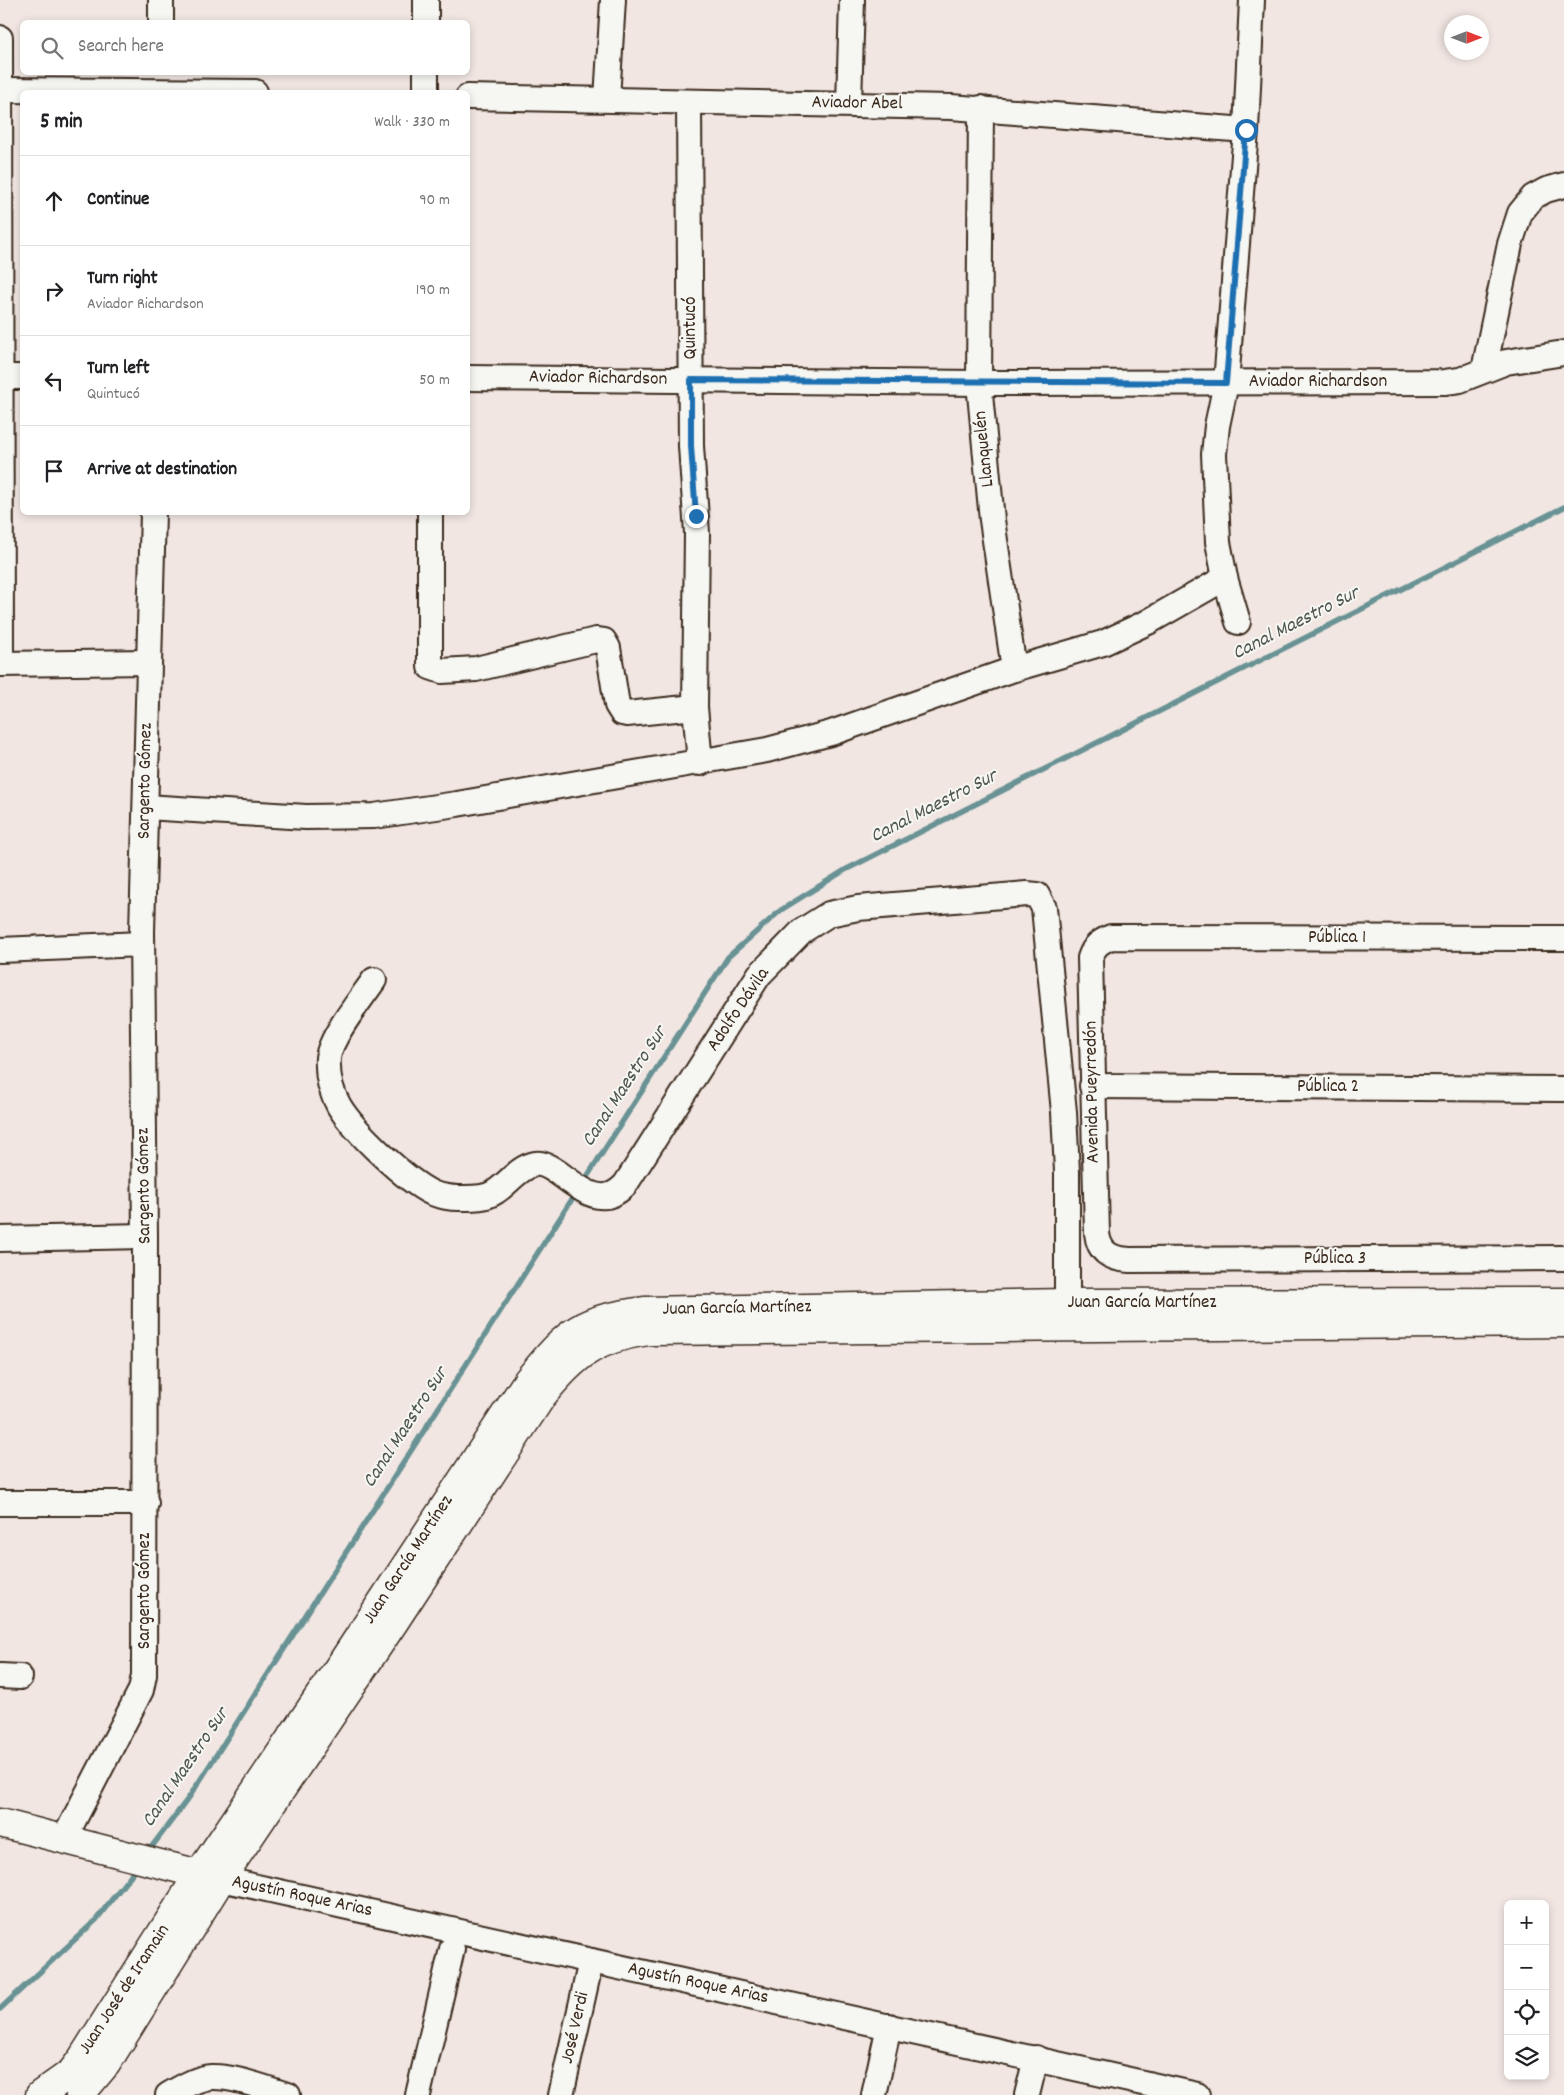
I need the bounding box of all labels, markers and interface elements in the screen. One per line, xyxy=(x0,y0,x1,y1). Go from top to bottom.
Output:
north arrow xyxy=(1444,15,1489,60)
search box xyxy=(20,20,470,75)
icon: search xyxy=(38,34,66,62)
text: Search here xyxy=(78,34,164,61)
street label: Aviador Abel xyxy=(811,90,903,118)
text: 5 min xyxy=(40,108,83,138)
text: Walk · 330 m xyxy=(374,111,450,134)
route start xyxy=(1235,119,1258,142)
icon: ahead xyxy=(40,187,68,215)
text: Continue xyxy=(87,187,149,214)
text: 90 m xyxy=(419,189,450,212)
text: Turn right xyxy=(87,266,158,293)
icon: right xyxy=(40,277,68,305)
text: 190 m xyxy=(416,279,450,302)
text: Aviador Richardson xyxy=(87,293,204,316)
street label: Quintucó xyxy=(678,297,705,359)
text: Turn left xyxy=(87,356,150,383)
street label: Aviador Richardson xyxy=(528,364,668,394)
icon: left xyxy=(40,367,68,395)
text: 50 m xyxy=(419,369,450,392)
street label: Aviador Richardson xyxy=(1249,369,1387,396)
text: Quintucó xyxy=(87,383,140,406)
street label: Llanquelén xyxy=(968,410,1002,488)
icon: arrive xyxy=(40,457,68,485)
text: Arrive at destination xyxy=(87,457,237,484)
route end xyxy=(685,505,708,528)
water label: Canal Maestro Sur xyxy=(1228,579,1366,668)
street label: Sargento Gómez xyxy=(131,723,161,839)
water label: Canal Maestro Sur xyxy=(866,762,1004,851)
street label: Pública 1 xyxy=(1308,925,1366,952)
street label: Adolfo Dávila xyxy=(701,962,778,1057)
water label: Canal Maestro Sur xyxy=(575,1019,676,1153)
street label: Avenida Pueyrredón xyxy=(1078,1020,1108,1164)
street label: Pública 2 xyxy=(1297,1074,1359,1101)
street label: Sargento Gómez xyxy=(130,1128,160,1244)
street label: Pública 3 xyxy=(1304,1246,1366,1273)
street label: Juan García Martínez xyxy=(1067,1290,1217,1317)
street label: Juan García Martínez xyxy=(662,1294,812,1324)
water label: Canal Maestro Sur xyxy=(356,1360,457,1494)
street label: Juan García Martínez xyxy=(357,1490,461,1630)
street label: Sargento Gómez xyxy=(132,1533,159,1649)
water label: Canal Maestro Sur xyxy=(136,1701,238,1833)
street label: Agustín Roque Arias xyxy=(229,1869,375,1925)
map controls xyxy=(1504,1900,1549,2080)
button: + xyxy=(1504,1900,1549,1945)
street label: Juan José de Iramain xyxy=(73,1919,177,2061)
button: − xyxy=(1504,1945,1549,1990)
street label: Agustín Roque Arias xyxy=(625,1956,771,2012)
street label: José Verdi xyxy=(555,1989,597,2067)
button: locate xyxy=(1504,1990,1549,2035)
button: layers xyxy=(1504,2035,1549,2080)

